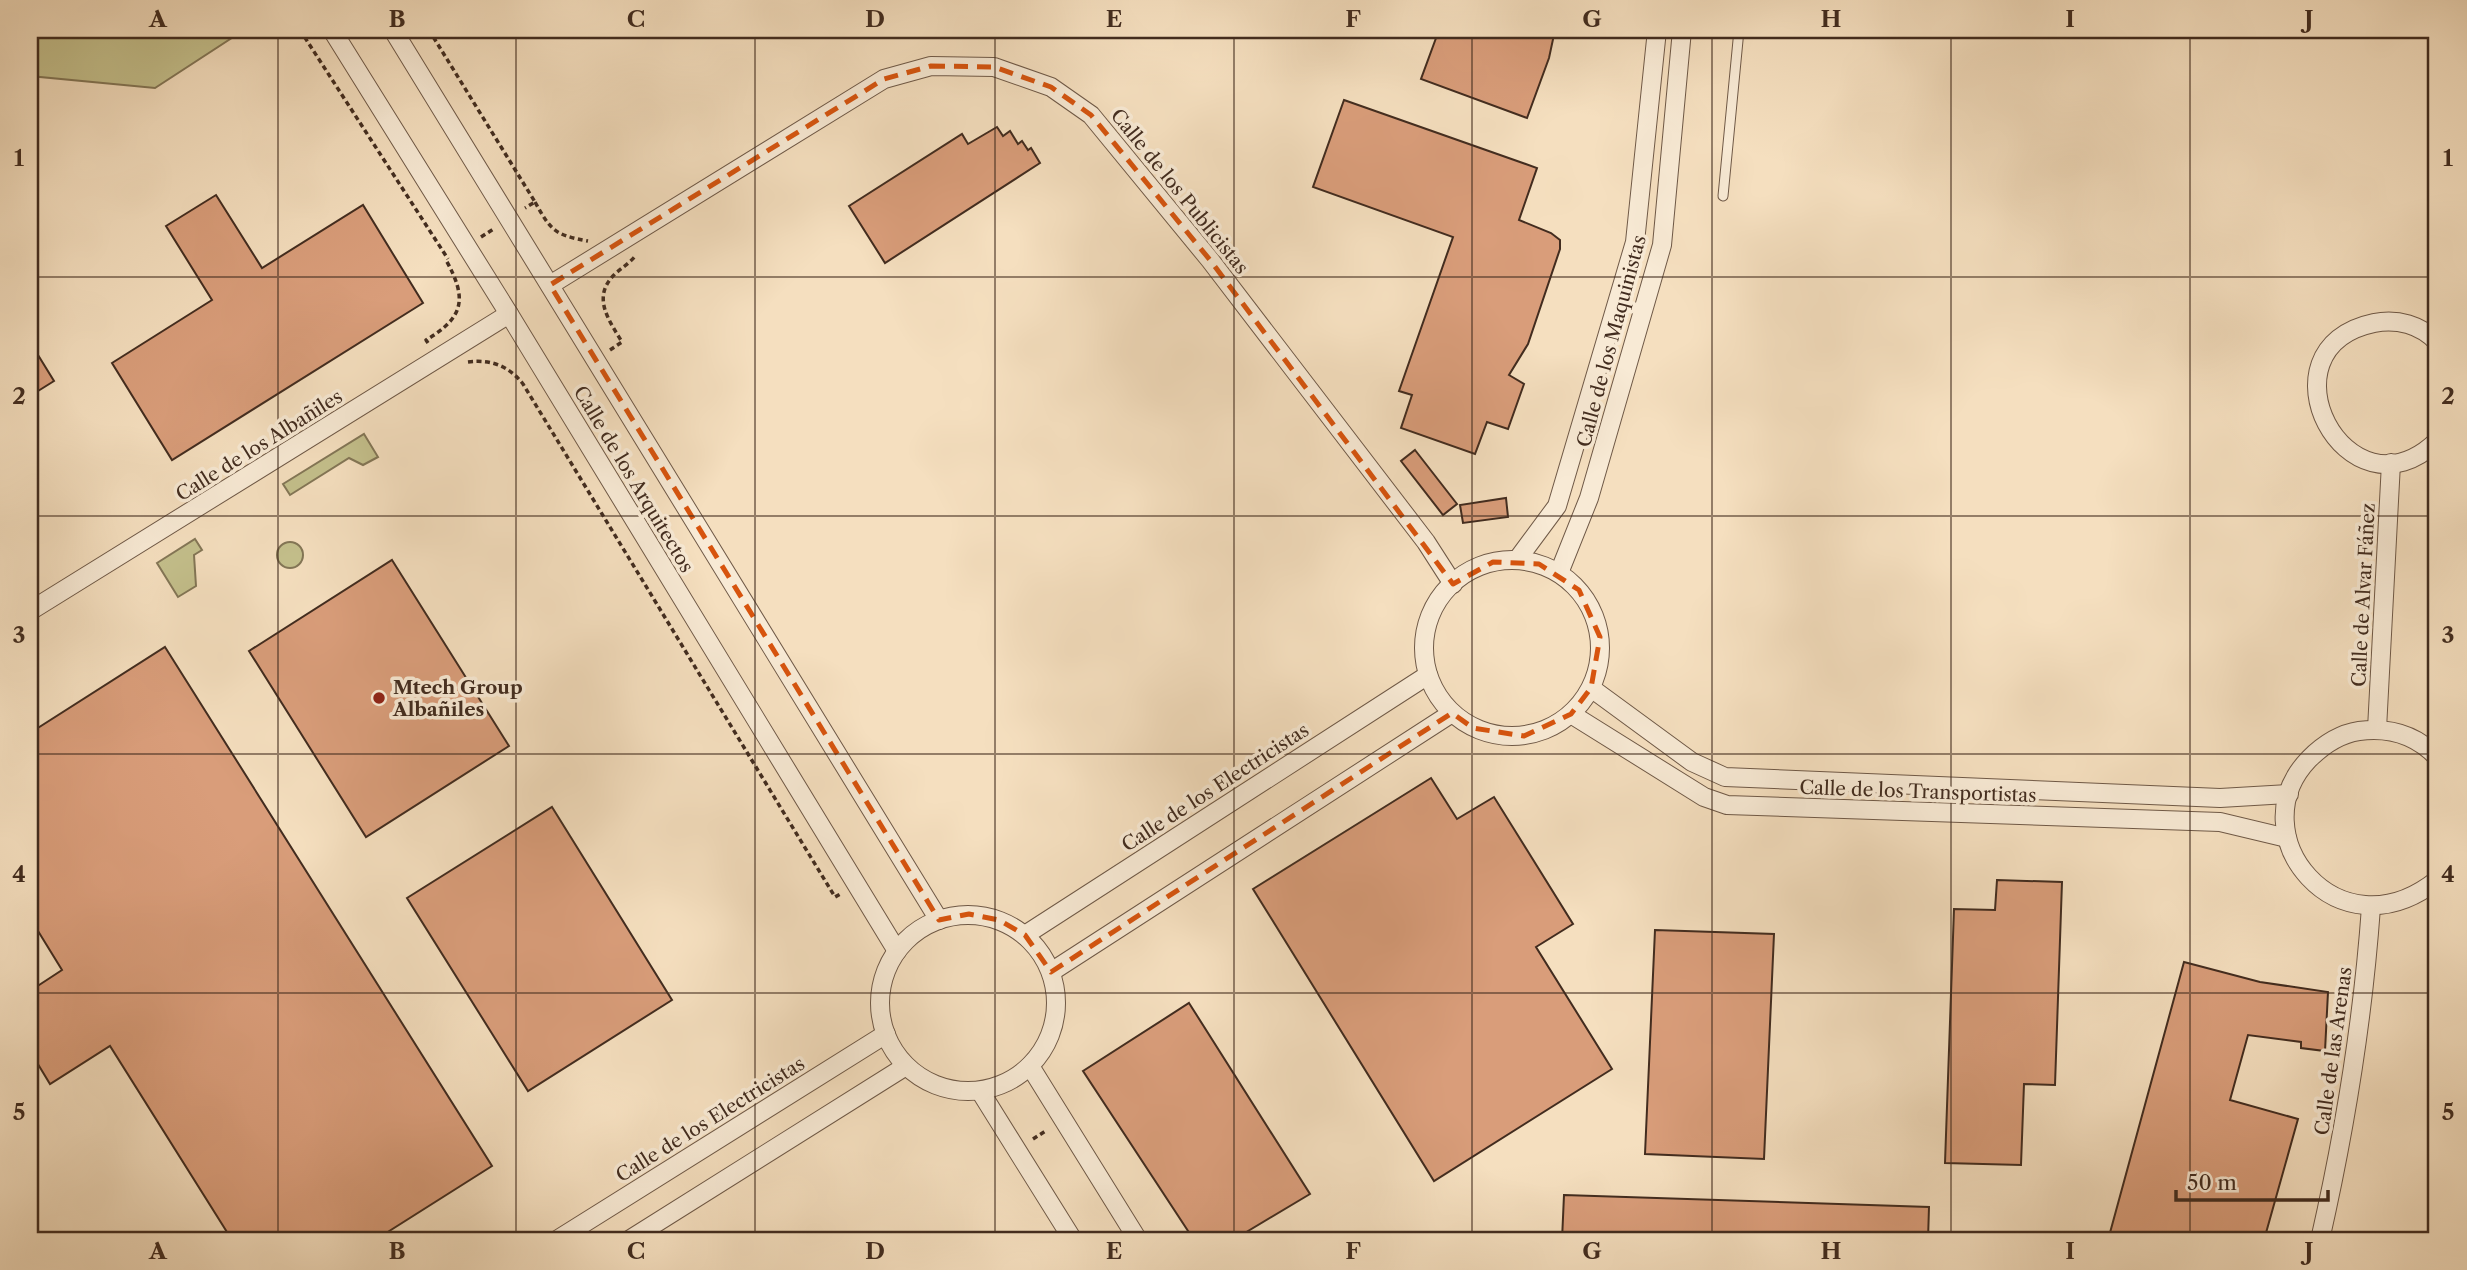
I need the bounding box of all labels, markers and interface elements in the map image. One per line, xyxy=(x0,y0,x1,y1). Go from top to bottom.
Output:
text: A xyxy=(148,5,168,33)
text: B xyxy=(388,5,406,33)
text: C xyxy=(627,5,645,33)
text: D xyxy=(865,5,885,33)
text: E xyxy=(1106,5,1122,33)
text: F xyxy=(1345,5,1361,33)
text: G xyxy=(1582,5,1602,33)
text: H xyxy=(1821,5,1842,33)
text: I xyxy=(2065,5,2075,33)
text: J xyxy=(2300,5,2314,33)
street label: Calle de los Publicistas xyxy=(1106,104,1253,278)
text: 1 xyxy=(14,144,25,172)
text: 1 xyxy=(2443,144,2454,172)
street label: Calle de los Maquinistas xyxy=(1572,233,1651,450)
text: 2 xyxy=(12,382,26,410)
street label: Calle de los Arquitectos xyxy=(569,382,698,577)
text: 2 xyxy=(2441,382,2455,410)
street label: Calle de los Albañiles xyxy=(172,385,347,506)
street label: Calle de Alvar Fáñez xyxy=(2347,503,2380,687)
text: 3 xyxy=(13,621,26,649)
text: 3 xyxy=(2442,621,2455,649)
place label: Mtech Group Albañiles xyxy=(392,676,523,721)
marker: Mtech Group Albañiles xyxy=(371,690,387,706)
street label: Calle de los Electricistas xyxy=(1117,718,1313,857)
street label: Calle de los Transportistas xyxy=(1799,776,2037,807)
text: 4 xyxy=(12,860,26,888)
text: 4 xyxy=(2441,860,2455,888)
street label: Calle de las Arenas xyxy=(2310,965,2357,1137)
street label: Calle de los Electricistas xyxy=(612,1052,809,1187)
text: 5 xyxy=(13,1098,25,1126)
text: 5 xyxy=(2442,1098,2454,1126)
scale bar xyxy=(2176,1158,2329,1202)
text: 50 m xyxy=(2187,1170,2237,1195)
text: A xyxy=(148,1237,168,1265)
text: B xyxy=(388,1237,406,1265)
text: C xyxy=(627,1237,645,1265)
text: D xyxy=(865,1237,885,1265)
text: E xyxy=(1106,1237,1122,1265)
text: F xyxy=(1345,1237,1361,1265)
text: G xyxy=(1582,1237,1602,1265)
text: H xyxy=(1821,1237,1842,1265)
text: I xyxy=(2065,1237,2075,1265)
text: J xyxy=(2300,1237,2314,1265)

